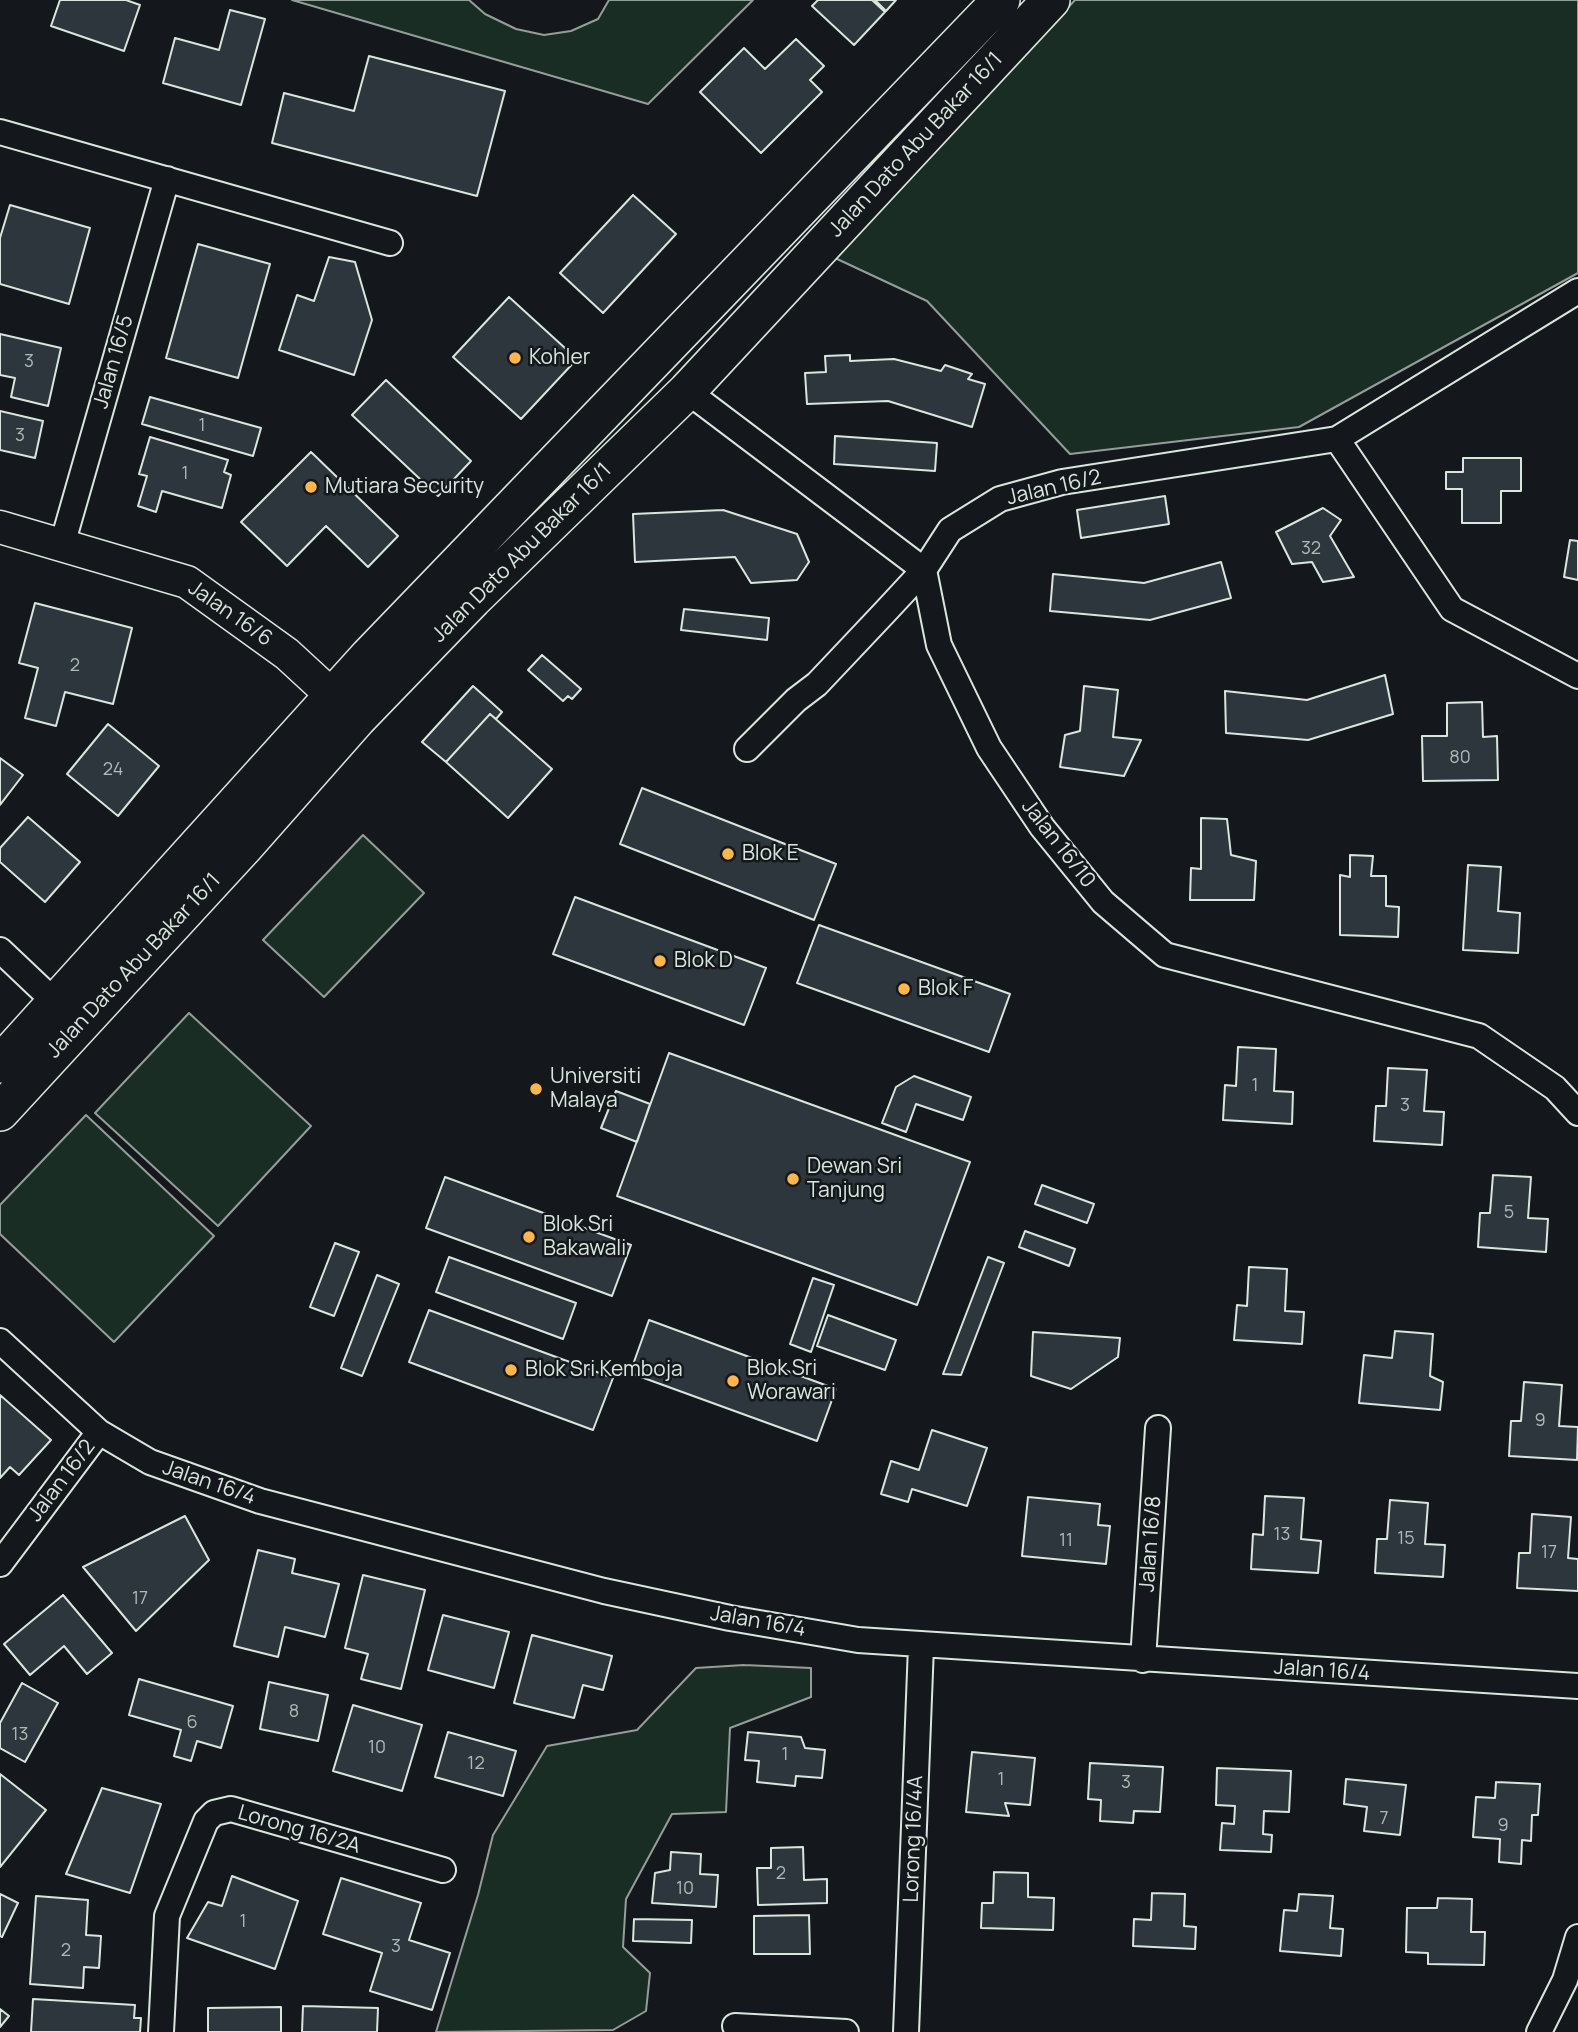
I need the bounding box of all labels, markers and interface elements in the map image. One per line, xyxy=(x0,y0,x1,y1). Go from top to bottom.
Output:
street label: Jalan Dato Abu Bakar 16/1 xyxy=(824,47,1008,243)
street label: Jalan 16/5 xyxy=(89,312,139,412)
place label: Kohler xyxy=(529,345,590,371)
marker: Kohler xyxy=(507,350,523,366)
house number: 3 xyxy=(24,351,34,373)
house number: 1 xyxy=(198,415,206,437)
house number: 3 xyxy=(15,425,25,447)
street label: Jalan Dato Abu Bakar 16/1 xyxy=(427,458,617,648)
house number: 1 xyxy=(181,463,189,485)
street label: Jalan 16/2 xyxy=(1004,465,1104,511)
place label: Mutiara Security xyxy=(325,474,484,500)
marker: Mutiara Security xyxy=(303,479,319,495)
house number: 32 xyxy=(1301,538,1321,560)
street label: Jalan 16/6 xyxy=(183,576,277,652)
house number: 2 xyxy=(70,655,80,677)
house number: 80 xyxy=(1449,747,1471,769)
house number: 24 xyxy=(103,759,123,781)
street label: Jalan 16/10 xyxy=(1016,795,1100,893)
place label: Blok E xyxy=(742,841,799,867)
marker: Blok E xyxy=(720,846,736,862)
street label: Jalan Dato Abu Bakar 16/1 xyxy=(42,868,226,1064)
place label: Blok D xyxy=(674,948,733,974)
marker: Blok D xyxy=(652,953,668,969)
place label: Blok F xyxy=(918,976,973,1002)
marker: Blok F xyxy=(896,981,912,997)
place label: Universiti Malaya xyxy=(550,1064,641,1114)
house number: 1 xyxy=(1251,1075,1259,1097)
marker: Universiti Malaya xyxy=(528,1081,544,1097)
house number: 3 xyxy=(1400,1095,1410,1117)
place label: Dewan Sri Tanjung xyxy=(807,1154,902,1204)
marker: Dewan Sri Tanjung xyxy=(785,1171,801,1187)
house number: 5 xyxy=(1504,1202,1514,1224)
place label: Blok Sri Bakawali xyxy=(543,1212,626,1262)
marker: Blok Sri Bakawali xyxy=(521,1229,537,1245)
place label: Blok Sri Worawari xyxy=(747,1356,836,1406)
place label: Blok Sri Kemboja xyxy=(525,1357,683,1383)
marker: Blok Sri Kemboja xyxy=(503,1362,519,1378)
marker: Blok Sri Worawari xyxy=(725,1373,741,1389)
house number: 9 xyxy=(1534,1410,1546,1432)
street label: Jalan 16/2 xyxy=(23,1435,101,1527)
street label: Jalan 16/4 xyxy=(159,1455,259,1511)
street label: Jalan 16/8 xyxy=(1135,1495,1167,1593)
house number: 13 xyxy=(1274,1524,1290,1546)
house number: 15 xyxy=(1397,1528,1415,1550)
house number: 11 xyxy=(1059,1530,1073,1552)
house number: 17 xyxy=(1541,1542,1557,1564)
house number: 17 xyxy=(132,1588,148,1610)
street label: Jalan 16/4 xyxy=(708,1601,808,1643)
street label: Jalan 16/4 xyxy=(1273,1655,1371,1687)
house number: 8 xyxy=(289,1701,299,1723)
house number: 6 xyxy=(186,1712,198,1734)
house number: 13 xyxy=(12,1724,28,1746)
house number: 10 xyxy=(368,1737,386,1759)
house number: 1 xyxy=(781,1744,789,1766)
house number: 12 xyxy=(467,1753,485,1775)
house number: 1 xyxy=(997,1769,1005,1791)
house number: 3 xyxy=(1121,1772,1131,1794)
street label: Lorong 16/4A xyxy=(899,1775,929,1903)
street label: Lorong 16/2A xyxy=(235,1800,363,1860)
house number: 7 xyxy=(1379,1808,1389,1830)
house number: 9 xyxy=(1497,1815,1509,1837)
house number: 2 xyxy=(776,1863,786,1885)
house number: 10 xyxy=(676,1878,694,1900)
house number: 1 xyxy=(239,1911,247,1933)
house number: 3 xyxy=(391,1936,401,1958)
house number: 2 xyxy=(61,1940,71,1962)

